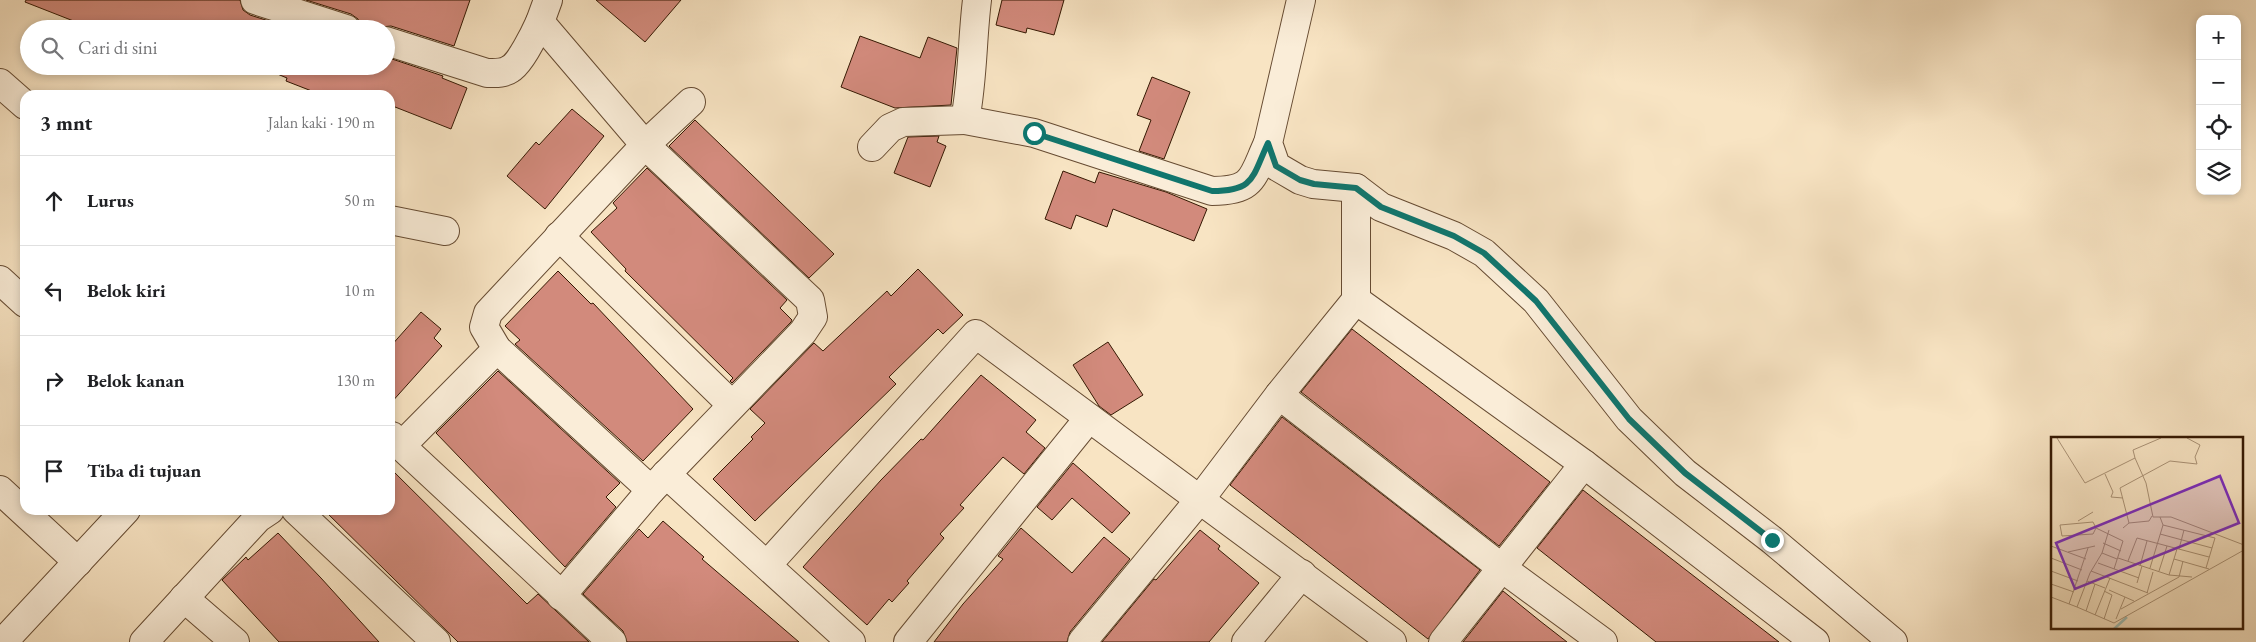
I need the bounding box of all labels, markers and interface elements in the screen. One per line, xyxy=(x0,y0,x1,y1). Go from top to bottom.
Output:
map controls xyxy=(2196,15,2241,195)
button: + xyxy=(2196,15,2241,60)
search box xyxy=(20,20,395,75)
icon: search xyxy=(38,34,66,62)
text: Cari di sini xyxy=(78,35,157,60)
button: − xyxy=(2196,60,2241,105)
button: locate xyxy=(2196,105,2241,150)
text: 3 mnt xyxy=(40,109,92,136)
text: Jalan kaki · 190 m xyxy=(268,112,375,133)
route start xyxy=(1023,122,1046,145)
button: layers xyxy=(2196,150,2241,195)
icon: ahead xyxy=(40,187,68,215)
text: Lurus xyxy=(87,188,134,213)
text: 50 m xyxy=(344,190,375,211)
icon: left xyxy=(40,277,68,305)
text: Belok kiri xyxy=(87,278,166,303)
text: 10 m xyxy=(344,280,375,301)
icon: right xyxy=(40,367,68,395)
text: Belok kanan xyxy=(87,368,185,393)
text: 130 m xyxy=(336,370,375,391)
inset map xyxy=(2051,437,2244,630)
icon: arrive xyxy=(40,457,68,485)
text: Tiba di tujuan xyxy=(87,458,201,483)
route end xyxy=(1761,529,1784,552)

